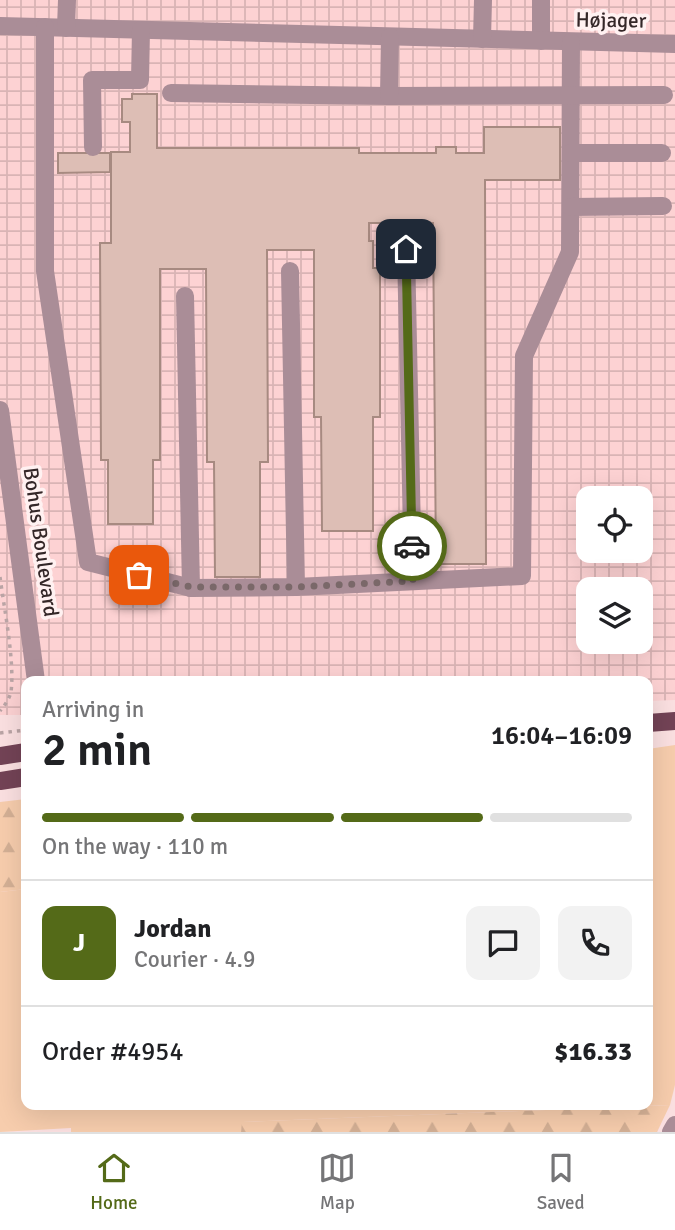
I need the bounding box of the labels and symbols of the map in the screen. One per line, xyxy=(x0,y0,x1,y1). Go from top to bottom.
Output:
street label: Højager xyxy=(575,6,647,34)
pin xyxy=(376,219,436,279)
street label: Bohus Boulevard xyxy=(18,466,64,618)
courier xyxy=(377,511,447,581)
pin xyxy=(109,545,169,605)

